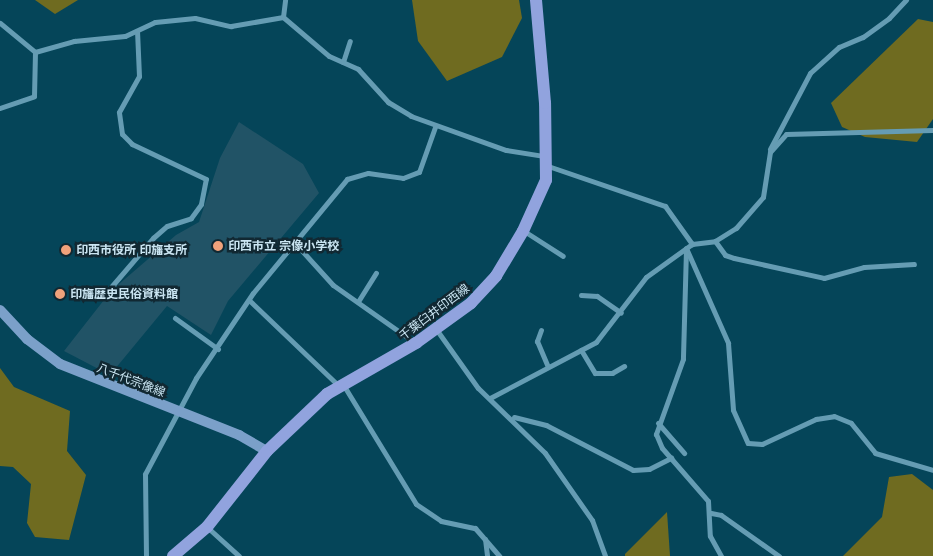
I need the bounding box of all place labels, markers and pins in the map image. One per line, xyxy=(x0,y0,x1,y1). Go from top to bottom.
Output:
place label: 印西市立 宗像小学校 xyxy=(228,239,339,253)
marker: 印西市立 宗像小学校 xyxy=(212,240,224,252)
place label: 印西市役所 印旛支所 xyxy=(76,243,187,257)
marker: 印西市役所 印旛支所 xyxy=(60,244,72,256)
place label: 印旛歴史民俗資料館 xyxy=(70,287,178,301)
marker: 印旛歴史民俗資料館 xyxy=(54,288,66,300)

